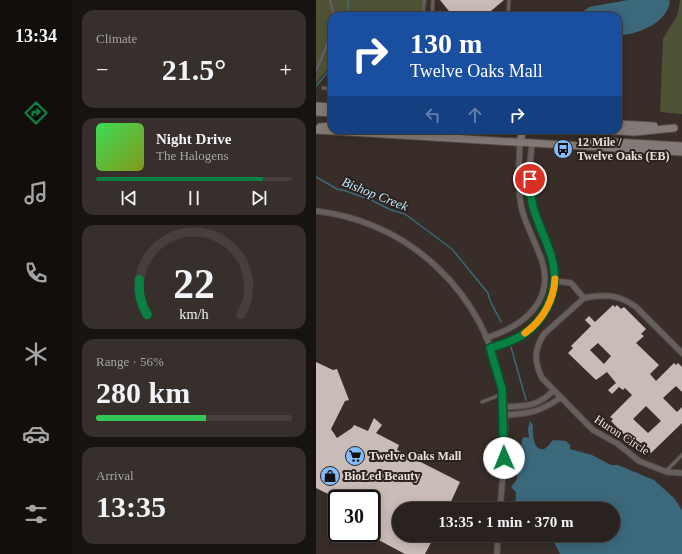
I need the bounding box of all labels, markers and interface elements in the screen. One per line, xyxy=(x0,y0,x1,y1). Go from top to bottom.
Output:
text: 13:34 xyxy=(15,26,57,46)
icon: right xyxy=(344,28,396,80)
text: 130 m xyxy=(410,28,482,59)
text: Climate xyxy=(96,31,137,46)
text: 21.5° xyxy=(162,53,226,86)
text: − xyxy=(96,57,108,82)
text: + xyxy=(280,57,292,82)
text: Twelve Oaks Mall xyxy=(410,61,543,81)
icon: directions xyxy=(22,99,50,127)
icon: left xyxy=(422,104,444,126)
icon: ahead xyxy=(464,104,486,126)
icon: right xyxy=(506,104,528,126)
text: Night Drive xyxy=(156,131,231,147)
place label: 12 Mile / Twelve Oaks (EB) xyxy=(577,135,669,163)
bus stop icon: 12 Mile / Twelve Oaks (EB) xyxy=(552,138,574,160)
text: The Halogens xyxy=(156,148,229,163)
pin xyxy=(513,162,547,196)
icon: arrive xyxy=(519,168,541,190)
water label: Bishop Creek xyxy=(340,174,410,214)
icon: music xyxy=(22,179,50,207)
icon: previous xyxy=(118,187,140,209)
icon: pause xyxy=(183,187,205,209)
icon: next xyxy=(248,187,270,209)
icon: phone xyxy=(22,259,50,287)
text: 22 xyxy=(173,261,215,307)
text: km/h xyxy=(179,306,209,322)
icon: climate xyxy=(22,340,50,368)
text: Range · 56% xyxy=(96,354,164,369)
text: 280 km xyxy=(96,376,190,409)
street label: Huron Circle xyxy=(592,412,652,458)
icon: car xyxy=(22,420,50,448)
position arrow xyxy=(483,437,525,479)
supermarket icon: Twelve Oaks Mall xyxy=(344,445,366,467)
place label: Twelve Oaks Mall xyxy=(369,449,462,463)
shop icon: BioLed Beauty xyxy=(319,465,341,487)
text: Arrival xyxy=(96,468,134,483)
place label: BioLed Beauty xyxy=(344,469,420,483)
text: 13:35 xyxy=(96,490,166,523)
speed limit sign: 30 xyxy=(328,490,380,542)
icon: filters xyxy=(22,500,50,528)
text: 13:35 · 1 min · 370 m xyxy=(439,514,574,530)

